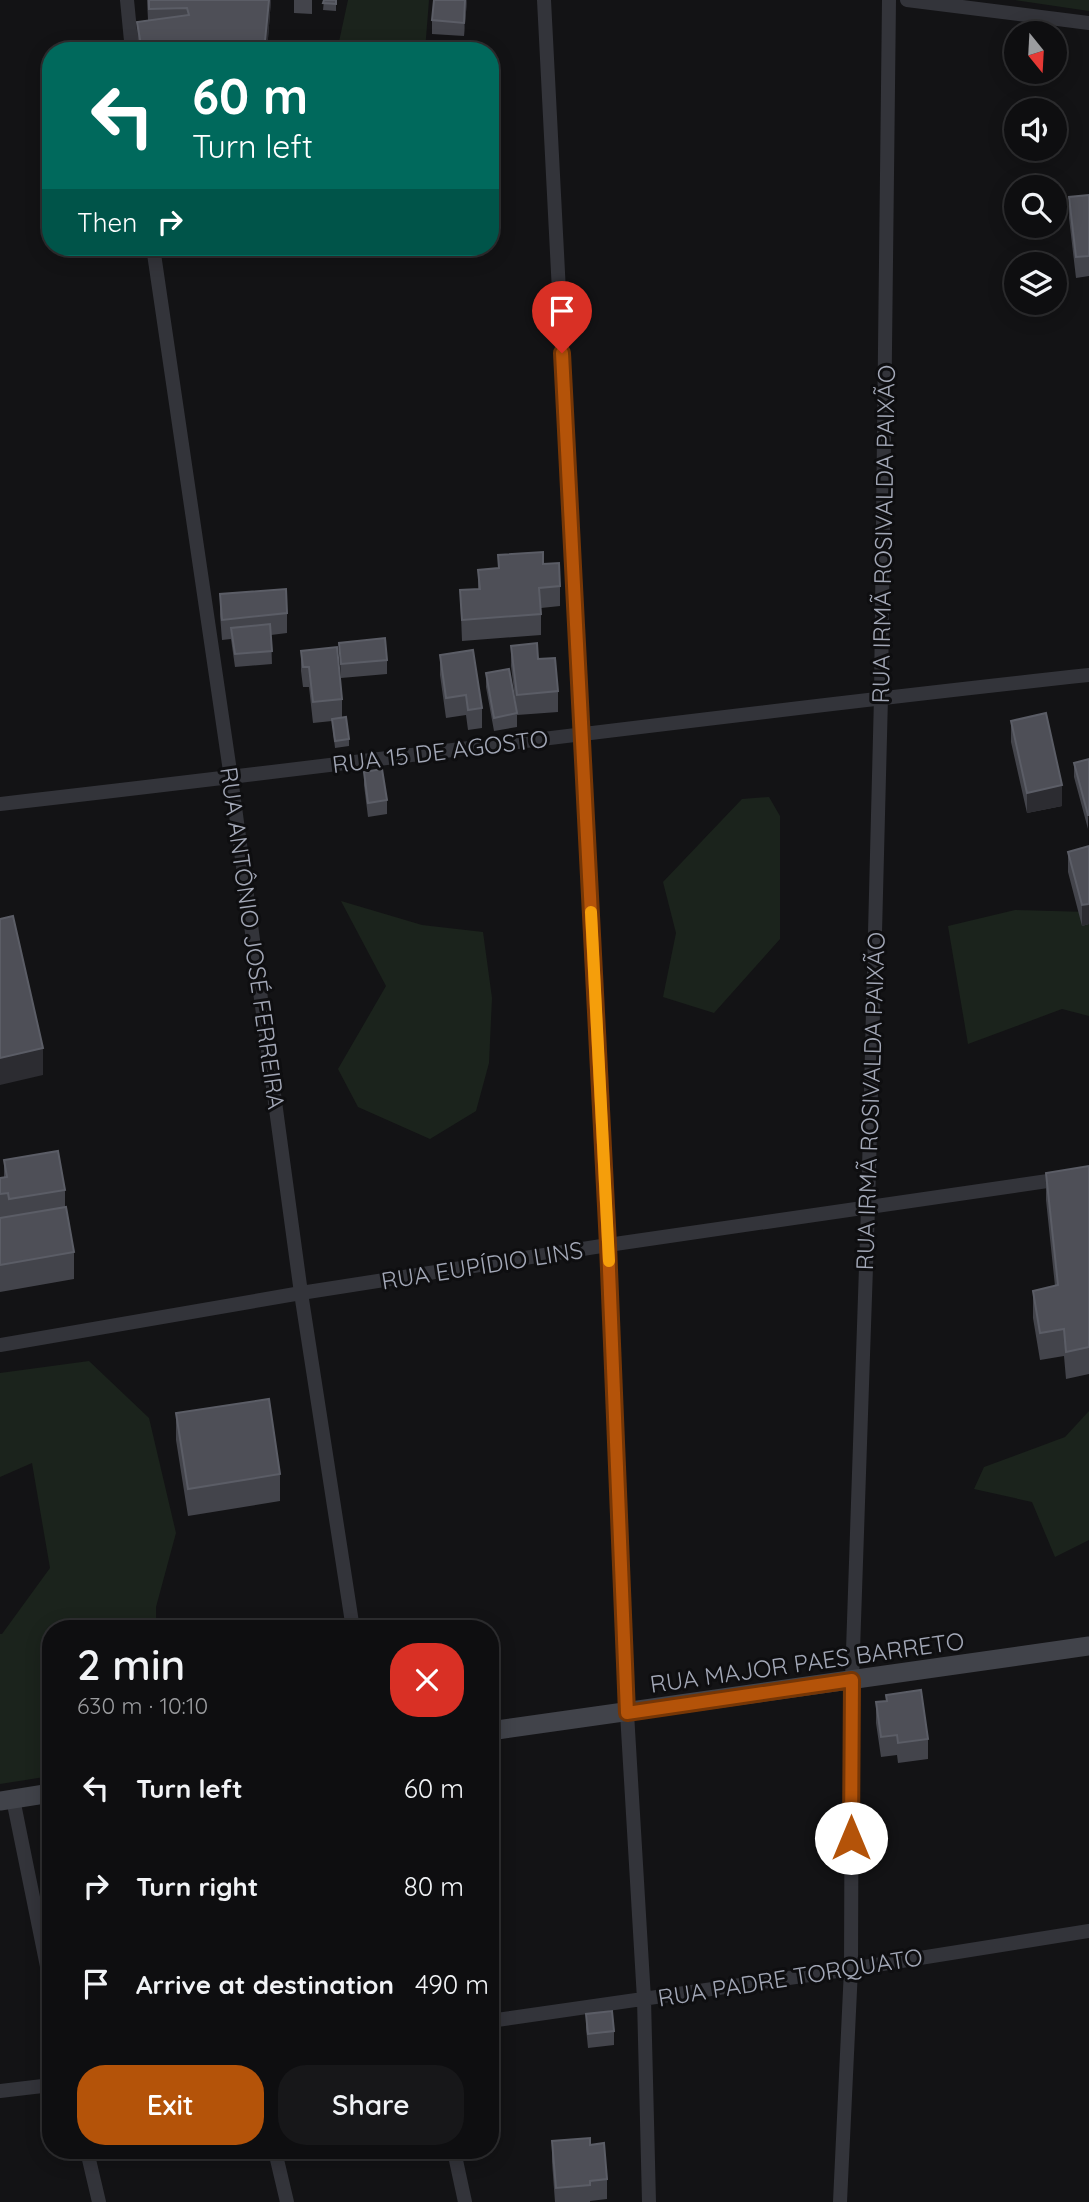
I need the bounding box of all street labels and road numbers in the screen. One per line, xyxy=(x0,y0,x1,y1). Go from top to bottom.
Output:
street label: RUA IRMÃ ROSIVALDA PAIXÃO xyxy=(865,364,901,704)
street label: RUA 15 DE AGOSTO xyxy=(330,723,550,779)
street label: RUA ANTÔNIO JOSÉ FERREIRA xyxy=(214,765,292,1111)
street label: RUA IRMÃ ROSIVALDA PAIXÃO xyxy=(849,931,891,1271)
street label: RUA EUPÍDIO LINS xyxy=(379,1234,585,1296)
street label: RUA MAJOR PAES BARRETO xyxy=(648,1625,966,1699)
street label: RUA PADRE TORQUATO xyxy=(655,1941,925,2013)

